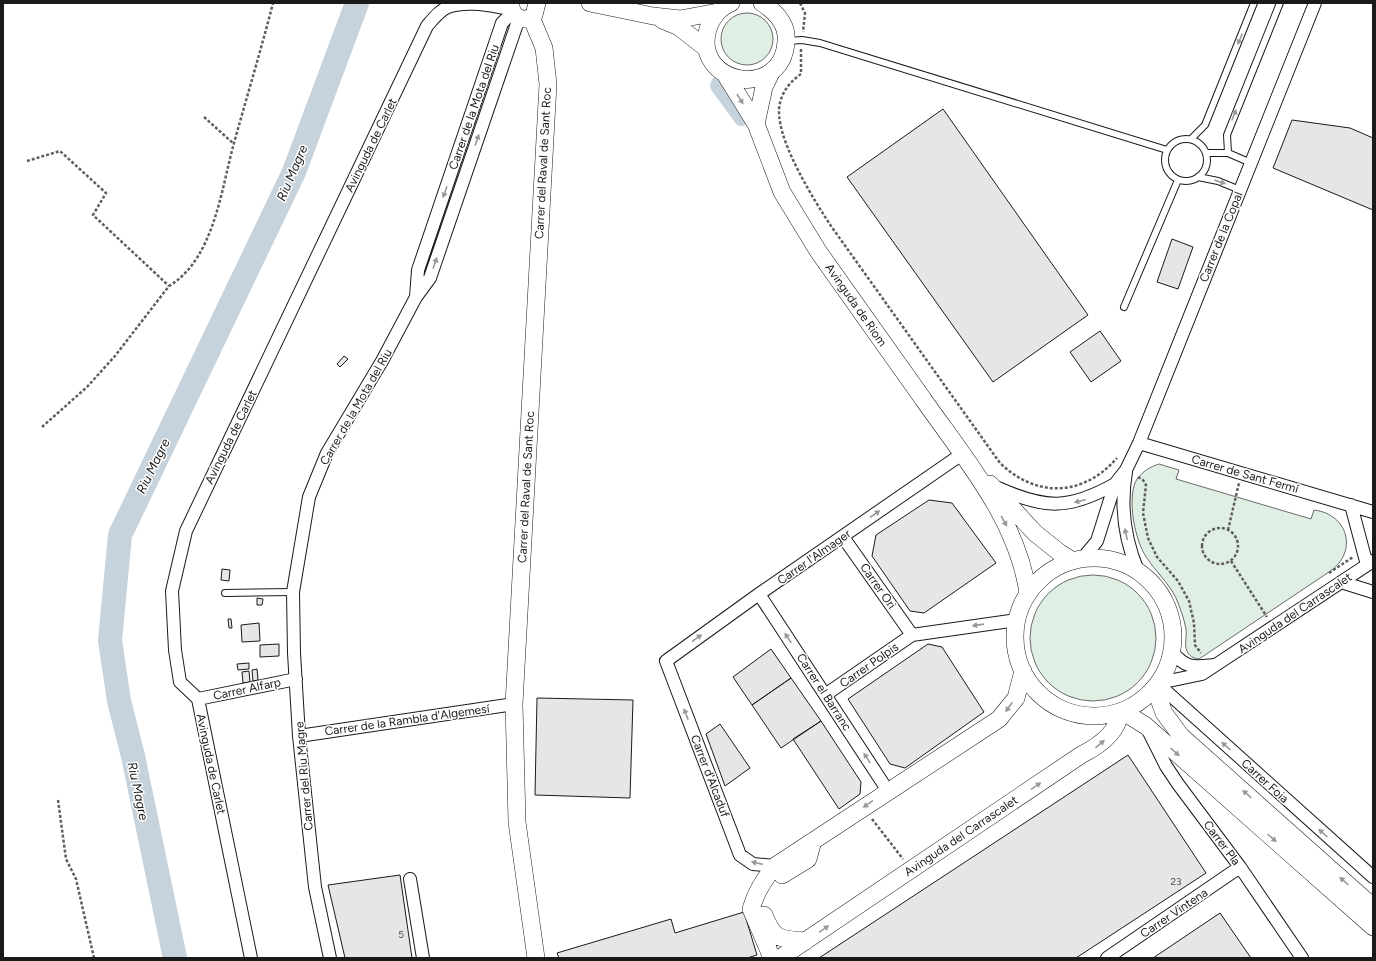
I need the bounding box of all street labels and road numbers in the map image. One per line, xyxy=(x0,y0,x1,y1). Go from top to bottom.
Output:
street label: Carrer de la Mota del Riu xyxy=(446,42,502,172)
street label: Carrer del Raval de Sant Roc xyxy=(532,86,554,239)
street label: Avinguda de Carlet xyxy=(342,95,400,194)
street label: Carrer de la Copal xyxy=(1196,190,1246,284)
street label: Avinguda de Riom xyxy=(822,261,890,349)
street label: Carrer de la Mota del Riu xyxy=(317,347,395,467)
street label: Avinguda de Carlet xyxy=(202,387,260,486)
street label: Carrer del Raval de Sant Roc xyxy=(515,410,537,563)
street label: Carrer de Sant Fermí xyxy=(1190,452,1301,496)
street label: Carrer l'Almager xyxy=(775,527,853,587)
street label: Carrer Ori xyxy=(857,560,899,612)
street label: Avinguda del Carrascalet xyxy=(1236,570,1355,656)
street label: Carrer Polpis xyxy=(837,639,901,690)
street label: Carrer el Barranc xyxy=(794,651,855,734)
street label: Carrer Alfarp xyxy=(212,675,282,703)
street label: Carrer de la Rambla d'Algemesí xyxy=(324,701,491,739)
street label: Avinguda de Carlet xyxy=(193,712,229,816)
street label: Carrer del Riu Magre xyxy=(292,720,316,831)
street label: Carrer d'Alcaduf xyxy=(688,733,732,820)
street label: Carrer Foia xyxy=(1238,756,1292,806)
street label: Avinguda del Carrascalet xyxy=(902,793,1021,879)
street label: Carrer Pla xyxy=(1201,818,1243,868)
street label: Carrer Vintena xyxy=(1138,885,1210,941)

